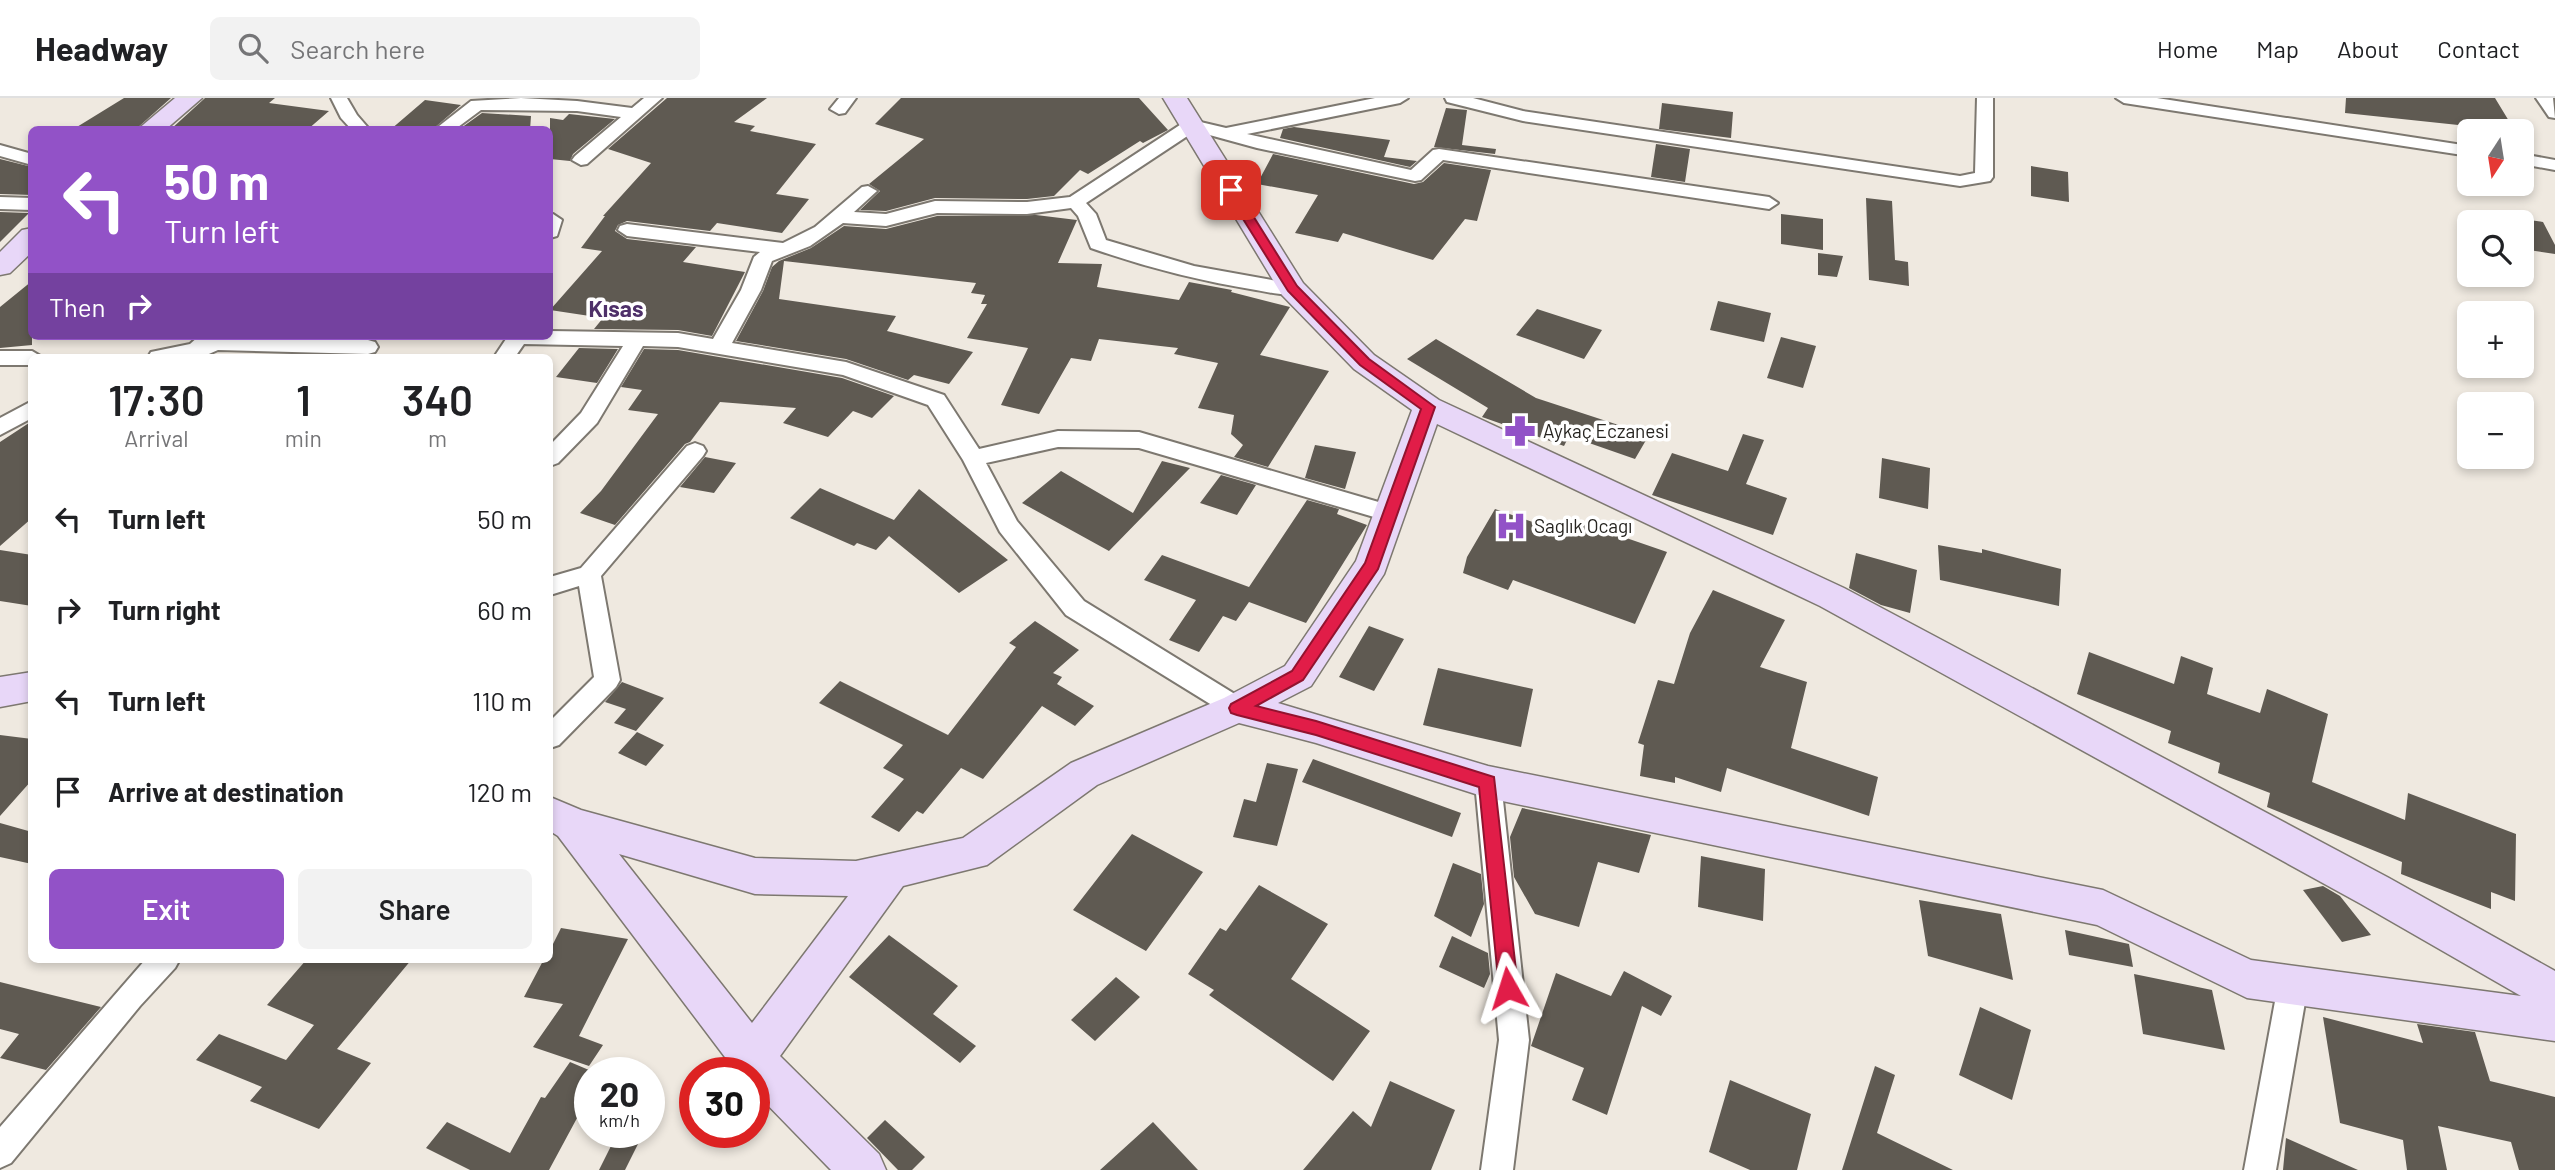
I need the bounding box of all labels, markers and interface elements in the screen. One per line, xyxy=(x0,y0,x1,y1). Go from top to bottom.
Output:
search box xyxy=(210,17,700,80)
text: Headway xyxy=(35,28,168,68)
icon: search xyxy=(234,29,272,67)
text: Search here xyxy=(290,33,425,64)
text: Home xyxy=(2157,34,2218,63)
text: Map xyxy=(2256,34,2299,63)
text: About xyxy=(2337,34,2399,63)
text: Contact xyxy=(2437,34,2520,63)
north arrow xyxy=(2457,119,2534,196)
map controls xyxy=(2457,119,2534,469)
text: 50 m xyxy=(164,151,269,210)
icon: left xyxy=(49,154,140,245)
pin xyxy=(1201,160,1261,220)
icon: arrive xyxy=(1212,171,1250,209)
button: search xyxy=(2457,210,2534,287)
text: Turn left xyxy=(164,211,281,249)
icon: right xyxy=(120,287,158,325)
text: Then xyxy=(49,291,106,322)
district label: Kısas xyxy=(588,294,644,322)
button: + xyxy=(2457,301,2534,378)
text: 17:30 xyxy=(108,374,205,424)
text: 1 xyxy=(296,374,311,424)
text: 340 xyxy=(402,374,473,424)
button: − xyxy=(2457,392,2534,469)
pharmacy icon: Aykaç Eczanesi xyxy=(1503,414,1537,448)
place label: Aykaç Eczanesi xyxy=(1543,419,1669,442)
text: Arrival xyxy=(124,424,188,452)
text: min xyxy=(285,424,322,452)
text: m xyxy=(428,424,447,452)
icon: left xyxy=(49,500,87,538)
text: Turn left xyxy=(108,503,206,534)
text: 50 m xyxy=(477,503,532,534)
hospital icon: Saglık Ocagı xyxy=(1494,509,1528,543)
place label: Saglık Ocagı xyxy=(1534,514,1632,537)
icon: right xyxy=(49,591,87,629)
text: Turn right xyxy=(108,594,221,625)
text: 60 m xyxy=(477,594,532,625)
icon: left xyxy=(49,682,87,720)
text: Turn left xyxy=(108,685,206,716)
text: 110 m xyxy=(472,685,532,716)
icon: arrive xyxy=(49,773,87,811)
text: Arrive at destination xyxy=(108,776,344,807)
text: 120 m xyxy=(468,776,532,807)
button: Exit xyxy=(49,869,284,949)
button: Share xyxy=(298,869,532,949)
position arrow xyxy=(1471,951,1545,1025)
speed limit sign: 30 xyxy=(679,1057,770,1148)
text: 20 xyxy=(600,1072,639,1114)
text: km/h xyxy=(599,1109,640,1131)

